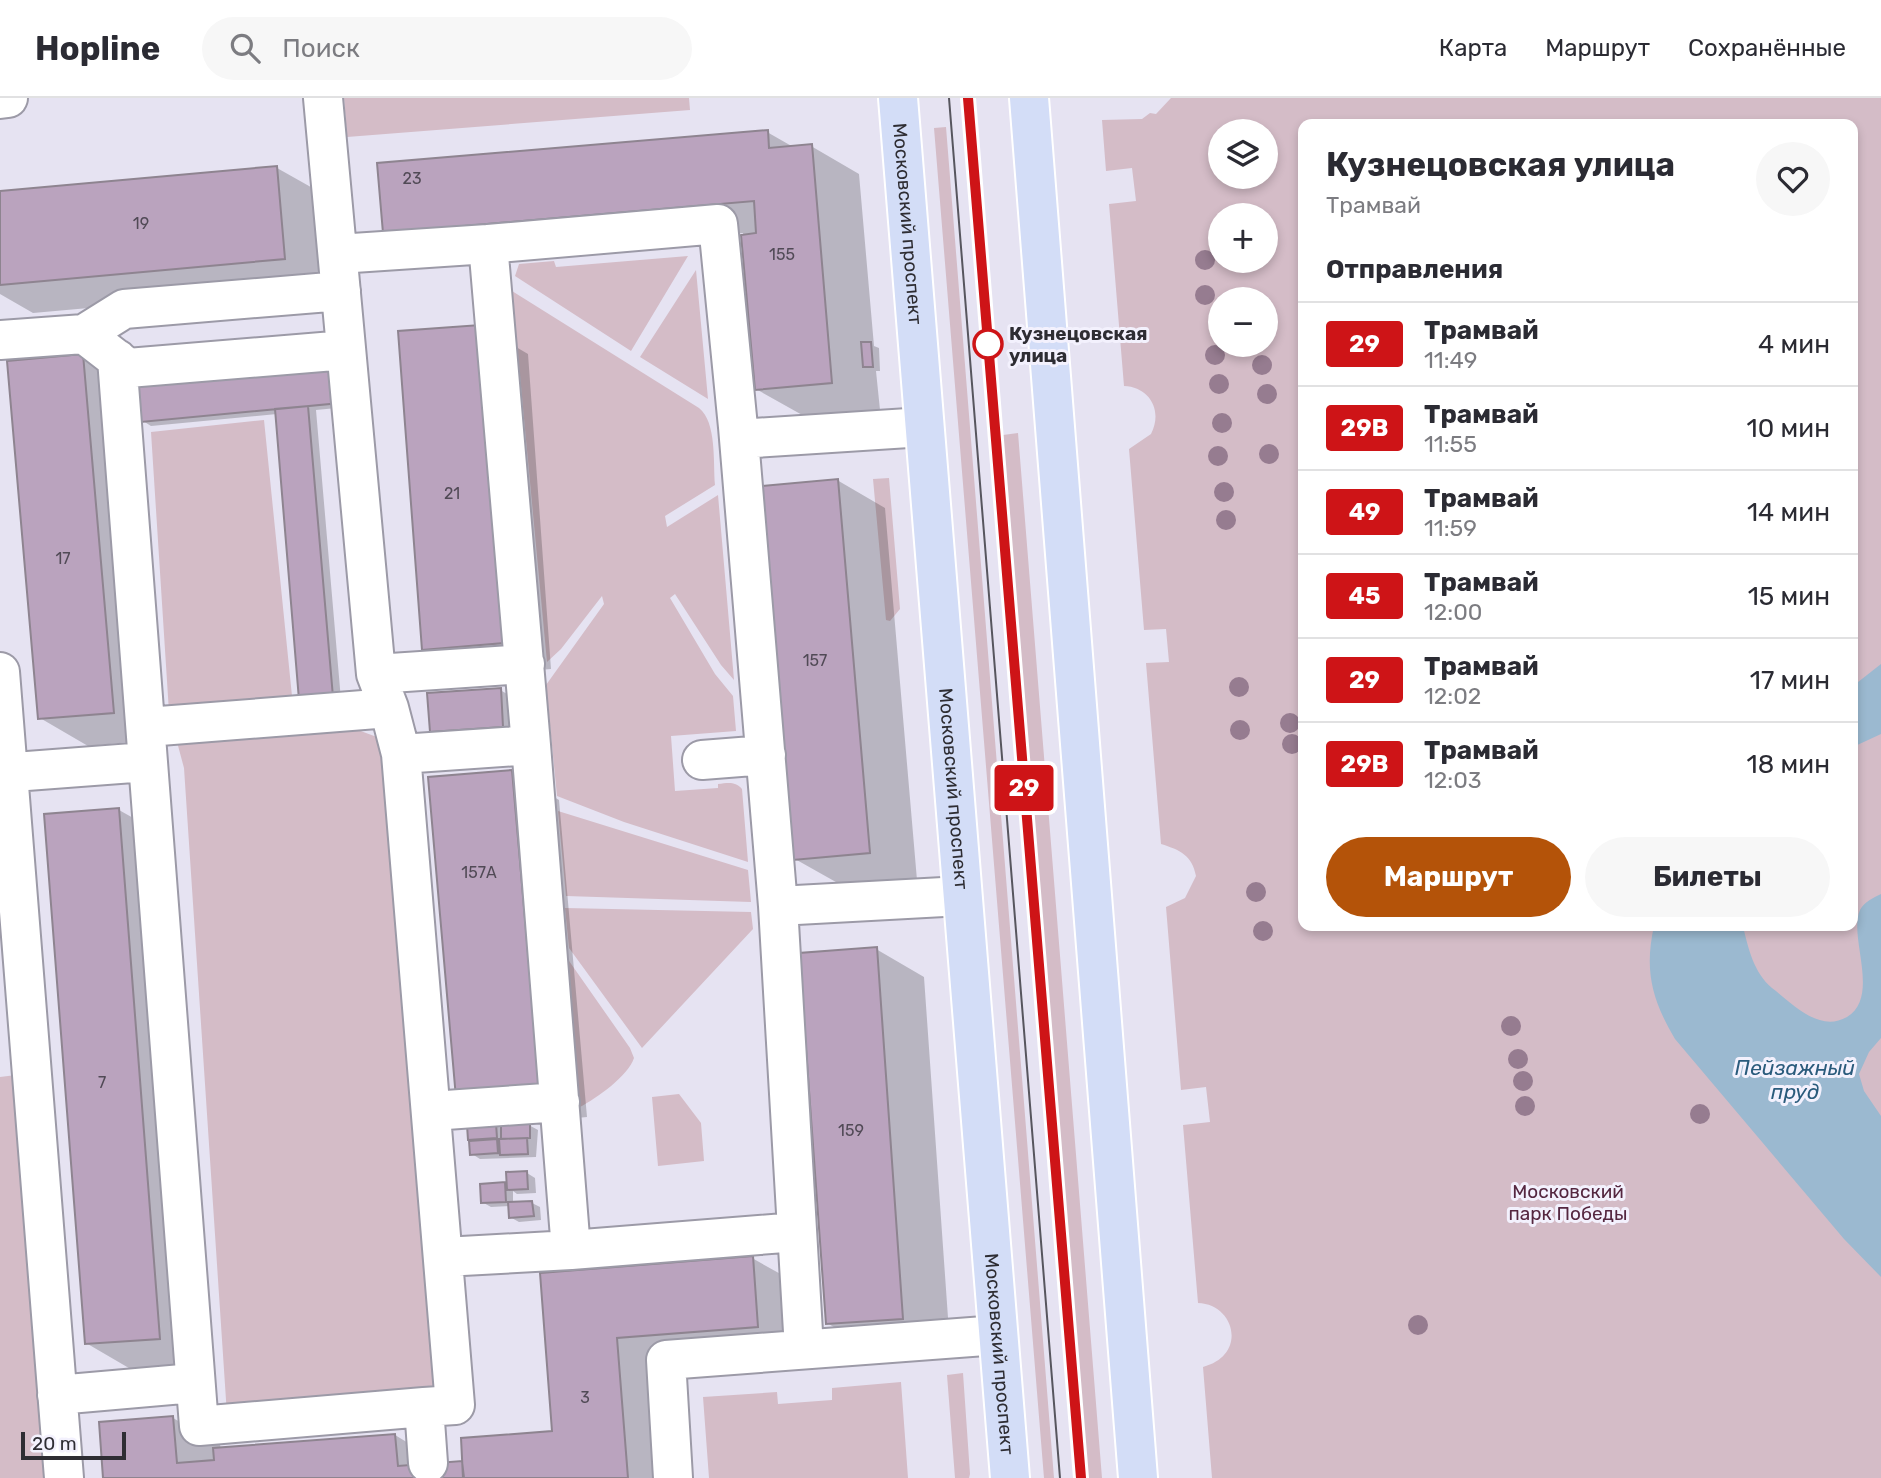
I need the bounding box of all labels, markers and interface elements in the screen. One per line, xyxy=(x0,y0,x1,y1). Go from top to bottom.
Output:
search box xyxy=(202,17,692,80)
text: Hopline xyxy=(35,29,160,68)
icon: search xyxy=(226,29,264,67)
text: Поиск xyxy=(282,33,360,64)
text: Карта xyxy=(1439,34,1507,62)
text: Маршрут xyxy=(1545,34,1650,62)
text: Сохранённые xyxy=(1688,34,1846,62)
map controls xyxy=(1208,119,1278,357)
button: layers xyxy=(1208,119,1278,189)
street label: Московский проспект xyxy=(888,122,927,326)
button: heart xyxy=(1756,142,1830,216)
text: Кузнецовская улица xyxy=(1326,145,1675,184)
house number: 23 xyxy=(402,169,422,188)
text: Трамвай xyxy=(1326,191,1421,219)
button: + xyxy=(1208,203,1278,273)
house number: 19 xyxy=(133,214,149,233)
house number: 155 xyxy=(769,245,795,264)
text: Отправления xyxy=(1326,254,1503,285)
button: − xyxy=(1208,287,1278,357)
text: Трамвай xyxy=(1424,315,1539,346)
place label: Кузнецовская улица xyxy=(1009,322,1148,367)
marker: Кузнецовская улица xyxy=(973,329,1003,359)
text: 4 мин xyxy=(1758,329,1830,360)
text: 29 xyxy=(1349,330,1380,358)
text: 11:49 xyxy=(1424,346,1477,374)
text: Трамвай xyxy=(1424,399,1539,430)
text: 10 мин xyxy=(1747,413,1830,444)
text: 29В xyxy=(1341,414,1388,442)
text: 11:55 xyxy=(1424,430,1477,458)
text: Трамвай xyxy=(1424,483,1539,514)
house number: 21 xyxy=(444,484,460,503)
text: 14 мин xyxy=(1747,497,1830,528)
text: 49 xyxy=(1349,498,1380,526)
text: 11:59 xyxy=(1424,514,1477,542)
house number: 17 xyxy=(55,549,71,568)
text: Трамвай xyxy=(1424,567,1539,598)
text: 15 мин xyxy=(1748,581,1830,612)
text: 45 xyxy=(1349,582,1380,610)
text: 12:00 xyxy=(1424,598,1482,626)
house number: 157 xyxy=(803,651,827,670)
text: Трамвай xyxy=(1424,651,1539,682)
text: 17 мин xyxy=(1750,665,1830,696)
text: 29 xyxy=(1349,666,1380,694)
text: 12:02 xyxy=(1424,682,1481,710)
street label: Московский проспект xyxy=(934,687,973,891)
text: Трамвай xyxy=(1424,735,1539,766)
text: 18 мин xyxy=(1747,749,1830,780)
text: 29В xyxy=(1341,750,1388,778)
line badge: 29 xyxy=(992,765,1056,811)
text: 12:03 xyxy=(1424,766,1482,794)
text: 29 xyxy=(1009,774,1039,802)
button: Маршрут xyxy=(1326,837,1571,917)
button: Билеты xyxy=(1585,837,1830,917)
house number: 157А xyxy=(461,863,497,882)
water label: Пейзажный пруд xyxy=(1735,1055,1855,1104)
house number: 7 xyxy=(98,1073,106,1092)
house number: 159 xyxy=(838,1121,864,1140)
park label: Московский парк Победы xyxy=(1509,1180,1627,1225)
street label: Московский проспект xyxy=(980,1252,1019,1456)
house number: 3 xyxy=(580,1388,590,1407)
scale bar xyxy=(21,1429,126,1461)
text: 20 m xyxy=(32,1432,77,1455)

